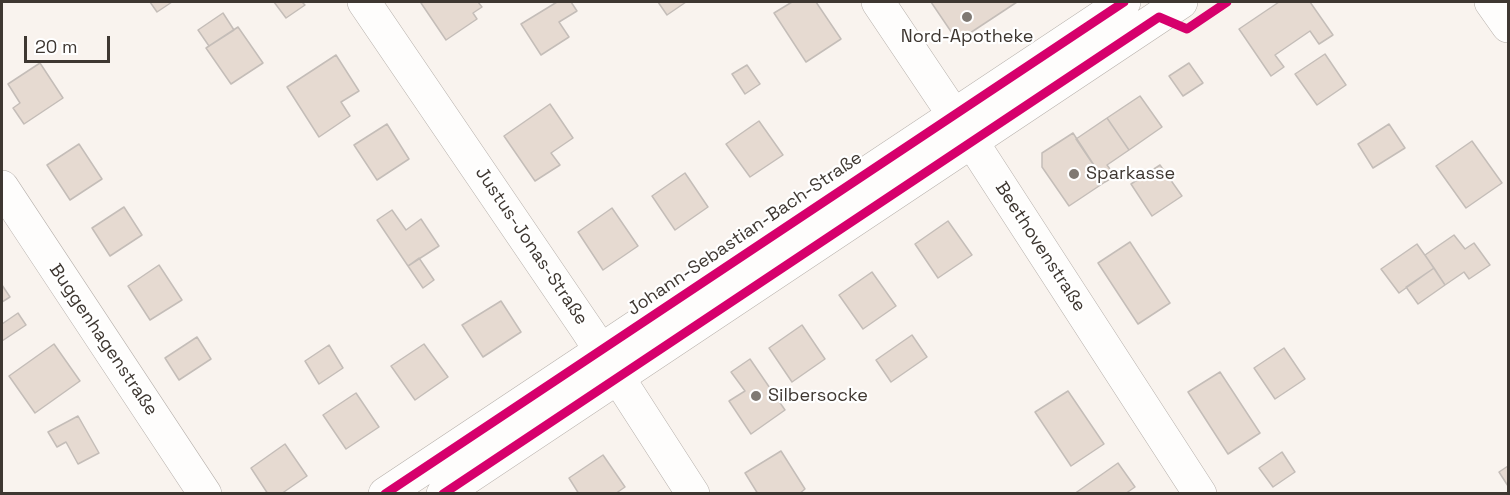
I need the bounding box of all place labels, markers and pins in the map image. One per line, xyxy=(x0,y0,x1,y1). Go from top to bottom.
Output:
marker: Nord-Apotheke xyxy=(960,10,974,24)
place label: Nord-Apotheke xyxy=(901,26,1033,48)
place label: Sparkasse xyxy=(1086,163,1175,185)
marker: Sparkasse xyxy=(1067,167,1081,181)
place label: Silbersocke xyxy=(768,385,868,407)
marker: Silbersocke xyxy=(749,389,763,403)

